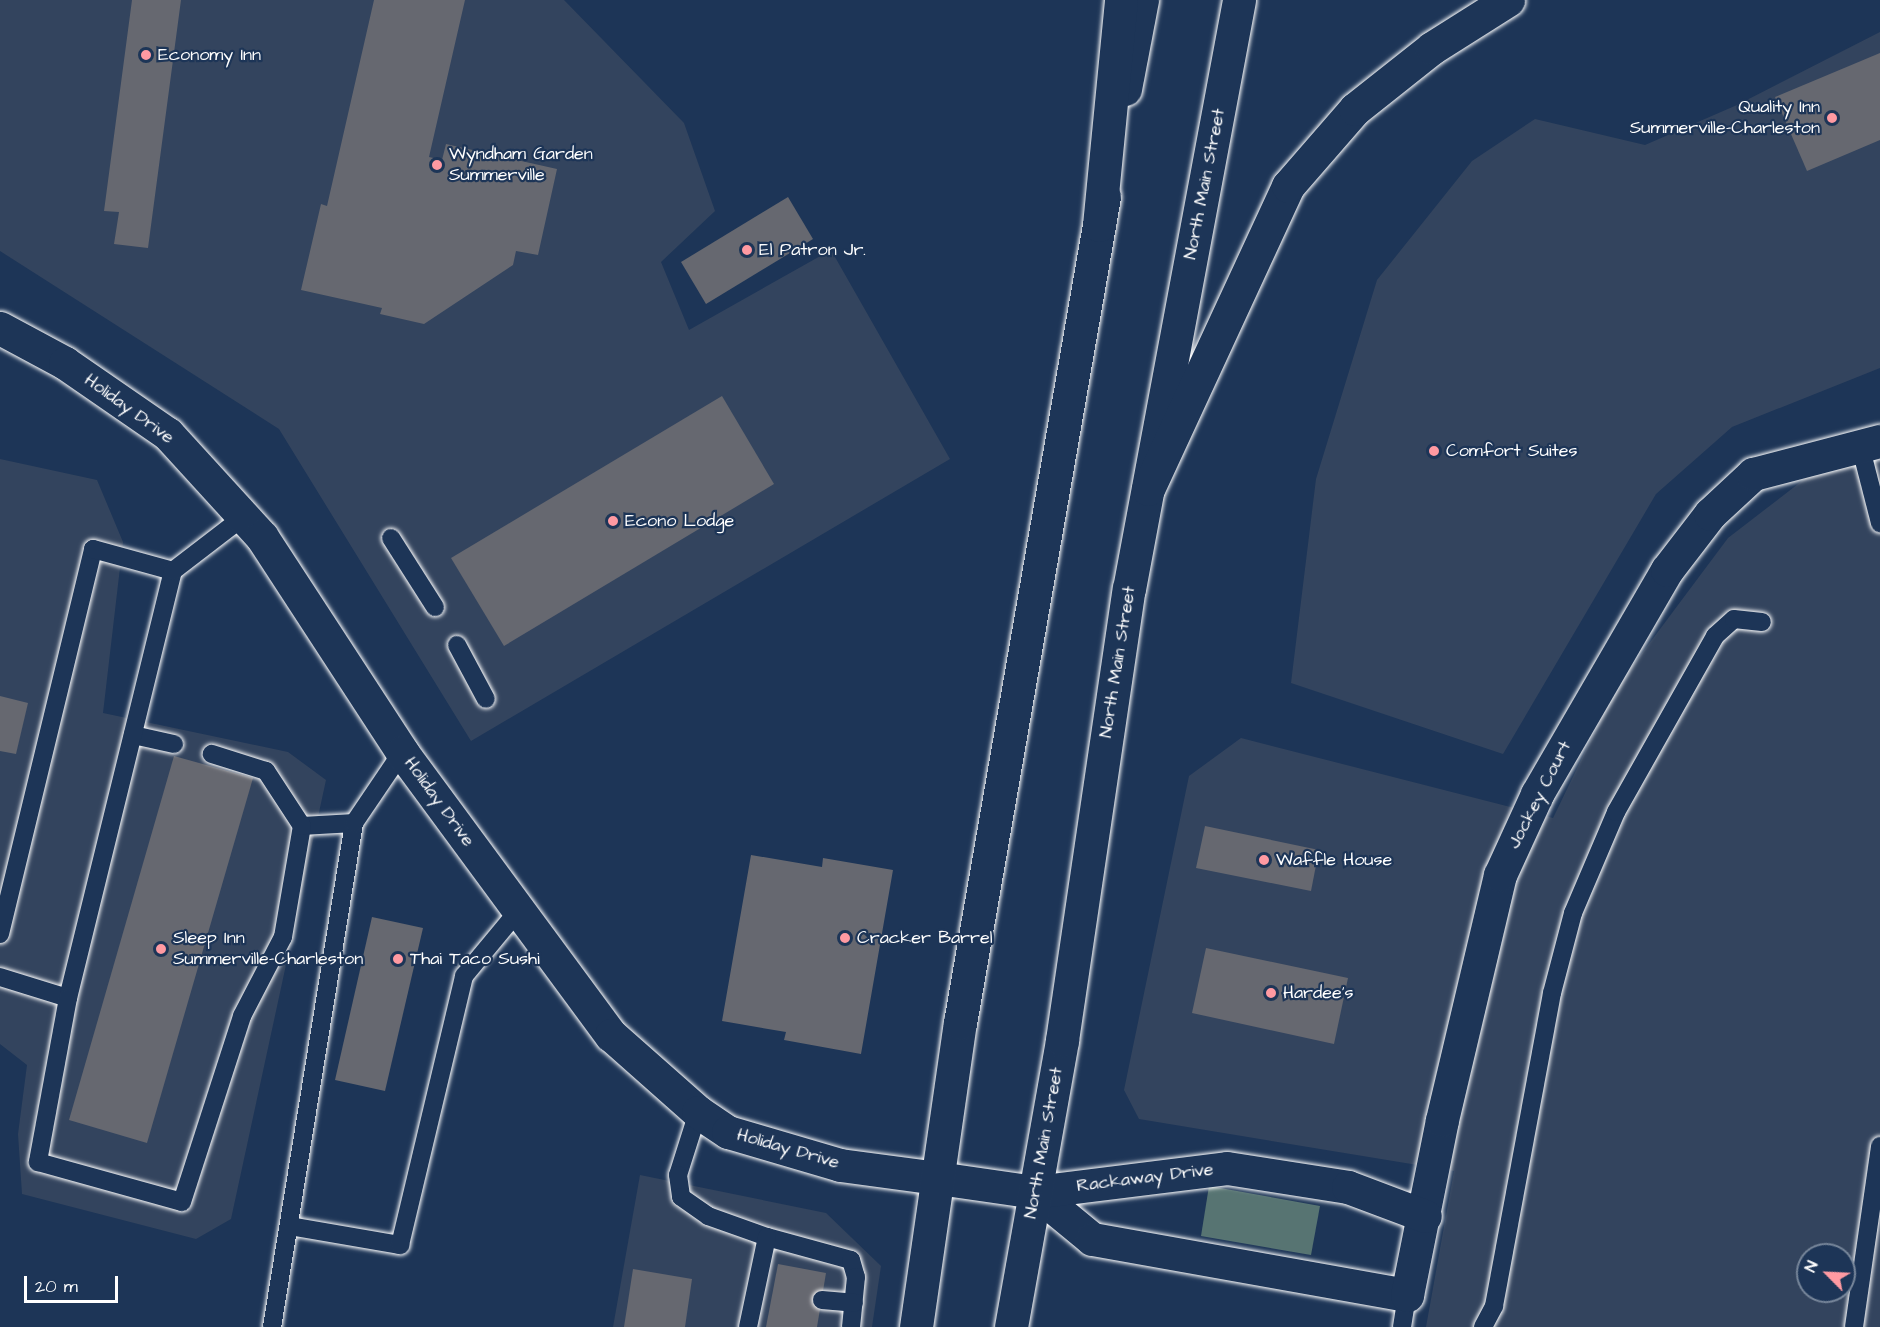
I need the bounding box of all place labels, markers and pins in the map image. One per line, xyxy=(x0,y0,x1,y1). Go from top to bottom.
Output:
place label: Economy Inn xyxy=(158,44,261,66)
marker: Economy Inn xyxy=(139,48,153,62)
place label: Quality Inn Summerville-Charleston xyxy=(1630,97,1820,140)
marker: Quality Inn Summerville-Charleston xyxy=(1825,111,1839,125)
place label: Wyndham Garden Summerville xyxy=(449,144,593,186)
marker: Wyndham Garden Summerville xyxy=(430,158,444,172)
place label: El Patron Jr. xyxy=(759,239,866,261)
marker: El Patron Jr. xyxy=(740,243,754,257)
place label: Comfort Suites xyxy=(1446,440,1578,462)
marker: Comfort Suites xyxy=(1427,444,1441,458)
place label: Econo Lodge xyxy=(625,510,734,532)
marker: Econo Lodge xyxy=(606,514,620,528)
place label: Waffle House xyxy=(1276,849,1392,871)
marker: Waffle House xyxy=(1257,853,1271,867)
place label: Cracker Barrel xyxy=(857,927,993,949)
place label: Sleep Inn Summerville-Charleston xyxy=(173,928,363,970)
marker: Cracker Barrel xyxy=(838,931,852,945)
marker: Sleep Inn Summerville-Charleston xyxy=(154,942,168,956)
place label: Thai Taco Sushi xyxy=(410,948,540,970)
marker: Thai Taco Sushi xyxy=(391,952,405,966)
place label: Hardee's xyxy=(1283,982,1354,1004)
marker: Hardee's xyxy=(1264,986,1278,1000)

